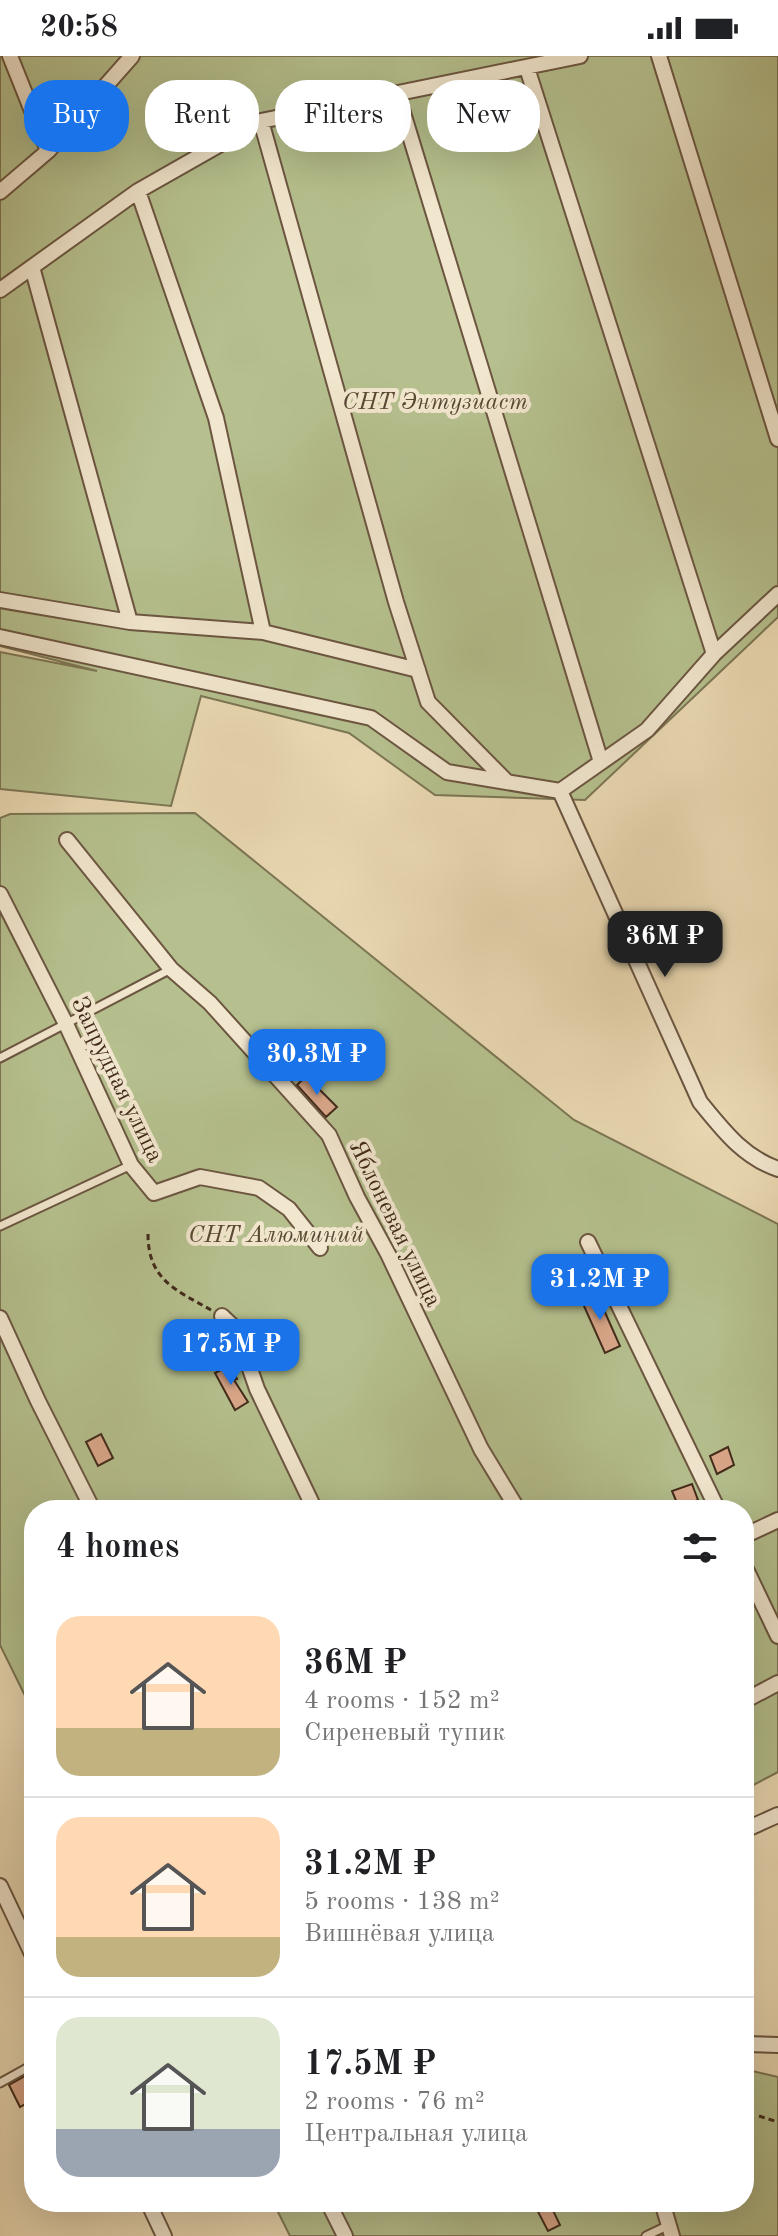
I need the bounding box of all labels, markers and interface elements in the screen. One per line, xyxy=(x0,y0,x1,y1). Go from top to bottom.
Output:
text: 20:58 xyxy=(40,13,118,43)
chip: Buy xyxy=(24,80,129,152)
chip: Rent xyxy=(145,80,259,152)
chip: Filters xyxy=(275,80,411,152)
chip: New xyxy=(427,80,540,152)
park label: СНТ Энтузиаст xyxy=(342,391,528,415)
pin: 36M ₽ xyxy=(609,911,721,979)
text: 36M ₽ xyxy=(626,924,704,950)
street label: Запрудная улица xyxy=(66,993,167,1167)
pin: 30.3M ₽ xyxy=(243,1029,391,1097)
text: 30.3M ₽ xyxy=(266,1042,368,1068)
street label: Яблоневая улица xyxy=(344,1137,445,1311)
park label: СНТ Алюминий xyxy=(188,1224,364,1248)
pin: 31.2M ₽ xyxy=(526,1254,674,1322)
text: 31.2M ₽ xyxy=(549,1267,651,1293)
pin: 17.5M ₽ xyxy=(157,1319,305,1387)
text: 17.5M ₽ xyxy=(180,1332,282,1358)
icon: filters xyxy=(678,1526,722,1570)
text: 4 homes xyxy=(56,1531,179,1565)
text: 36M ₽ xyxy=(304,1647,407,1681)
icon: home xyxy=(120,1648,216,1744)
text: 4 rooms · 152 m² xyxy=(304,1688,500,1714)
text: Сиреневый тупик xyxy=(304,1720,505,1746)
text: 31.2M ₽ xyxy=(304,1848,436,1882)
icon: home xyxy=(120,1849,216,1945)
text: 5 rooms · 138 m² xyxy=(304,1889,500,1915)
text: Вишнёвая улица xyxy=(304,1921,495,1947)
text: 17.5M ₽ xyxy=(304,2048,436,2082)
icon: home xyxy=(120,2049,216,2145)
text: 2 rooms · 76 m² xyxy=(304,2089,485,2115)
text: Центральная улица xyxy=(304,2121,528,2147)

